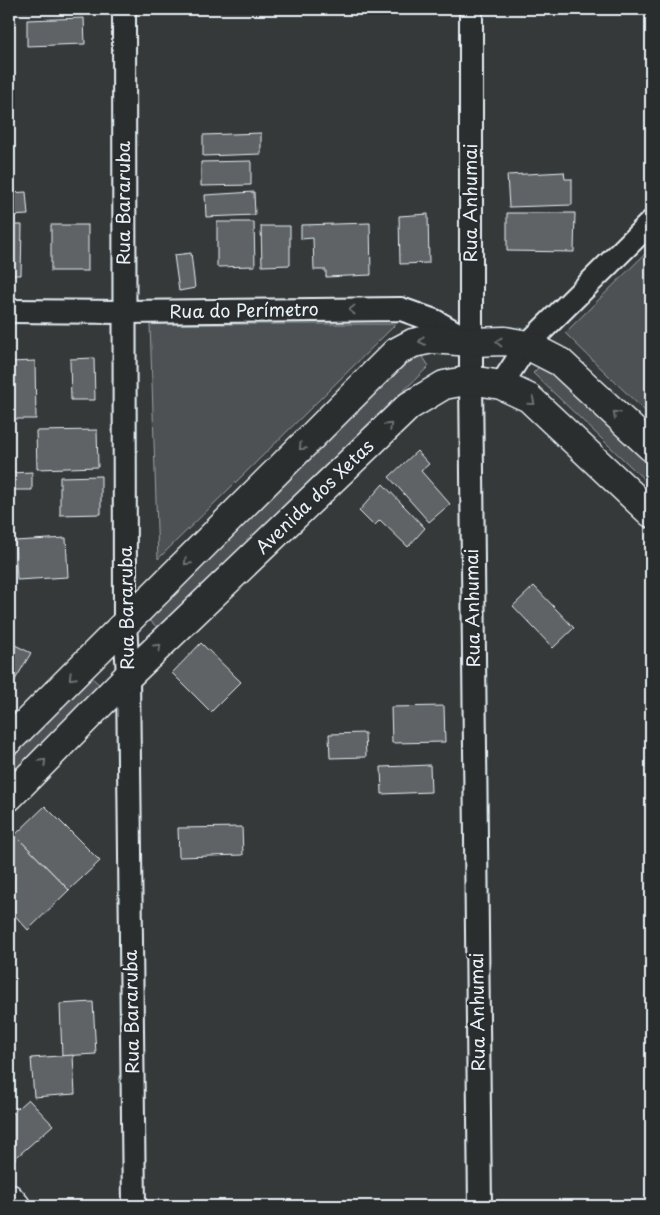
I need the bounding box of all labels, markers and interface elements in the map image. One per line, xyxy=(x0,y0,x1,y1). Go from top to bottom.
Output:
street label: Rua Bararuba xyxy=(109,140,136,265)
street label: Rua Anhumai xyxy=(456,144,483,262)
street label: Rua do Perímetro xyxy=(169,295,319,324)
one-way arrow xyxy=(348,305,356,315)
one-way arrow xyxy=(418,335,427,346)
one-way arrow xyxy=(495,336,503,347)
one-way arrow xyxy=(526,397,535,406)
one-way arrow xyxy=(612,411,621,420)
one-way arrow xyxy=(383,422,392,431)
street label: Avenida dos Xetas xyxy=(249,432,379,560)
one-way arrow xyxy=(299,441,308,450)
street label: Rua Bararuba xyxy=(111,545,140,670)
street label: Rua Anhumai xyxy=(457,548,486,668)
one-way arrow xyxy=(184,556,193,565)
one-way arrow xyxy=(153,644,162,653)
one-way arrow xyxy=(69,671,78,680)
one-way arrow xyxy=(37,759,46,768)
street label: Rua Bararuba xyxy=(116,949,145,1074)
street label: Rua Anhumai xyxy=(462,952,491,1072)

